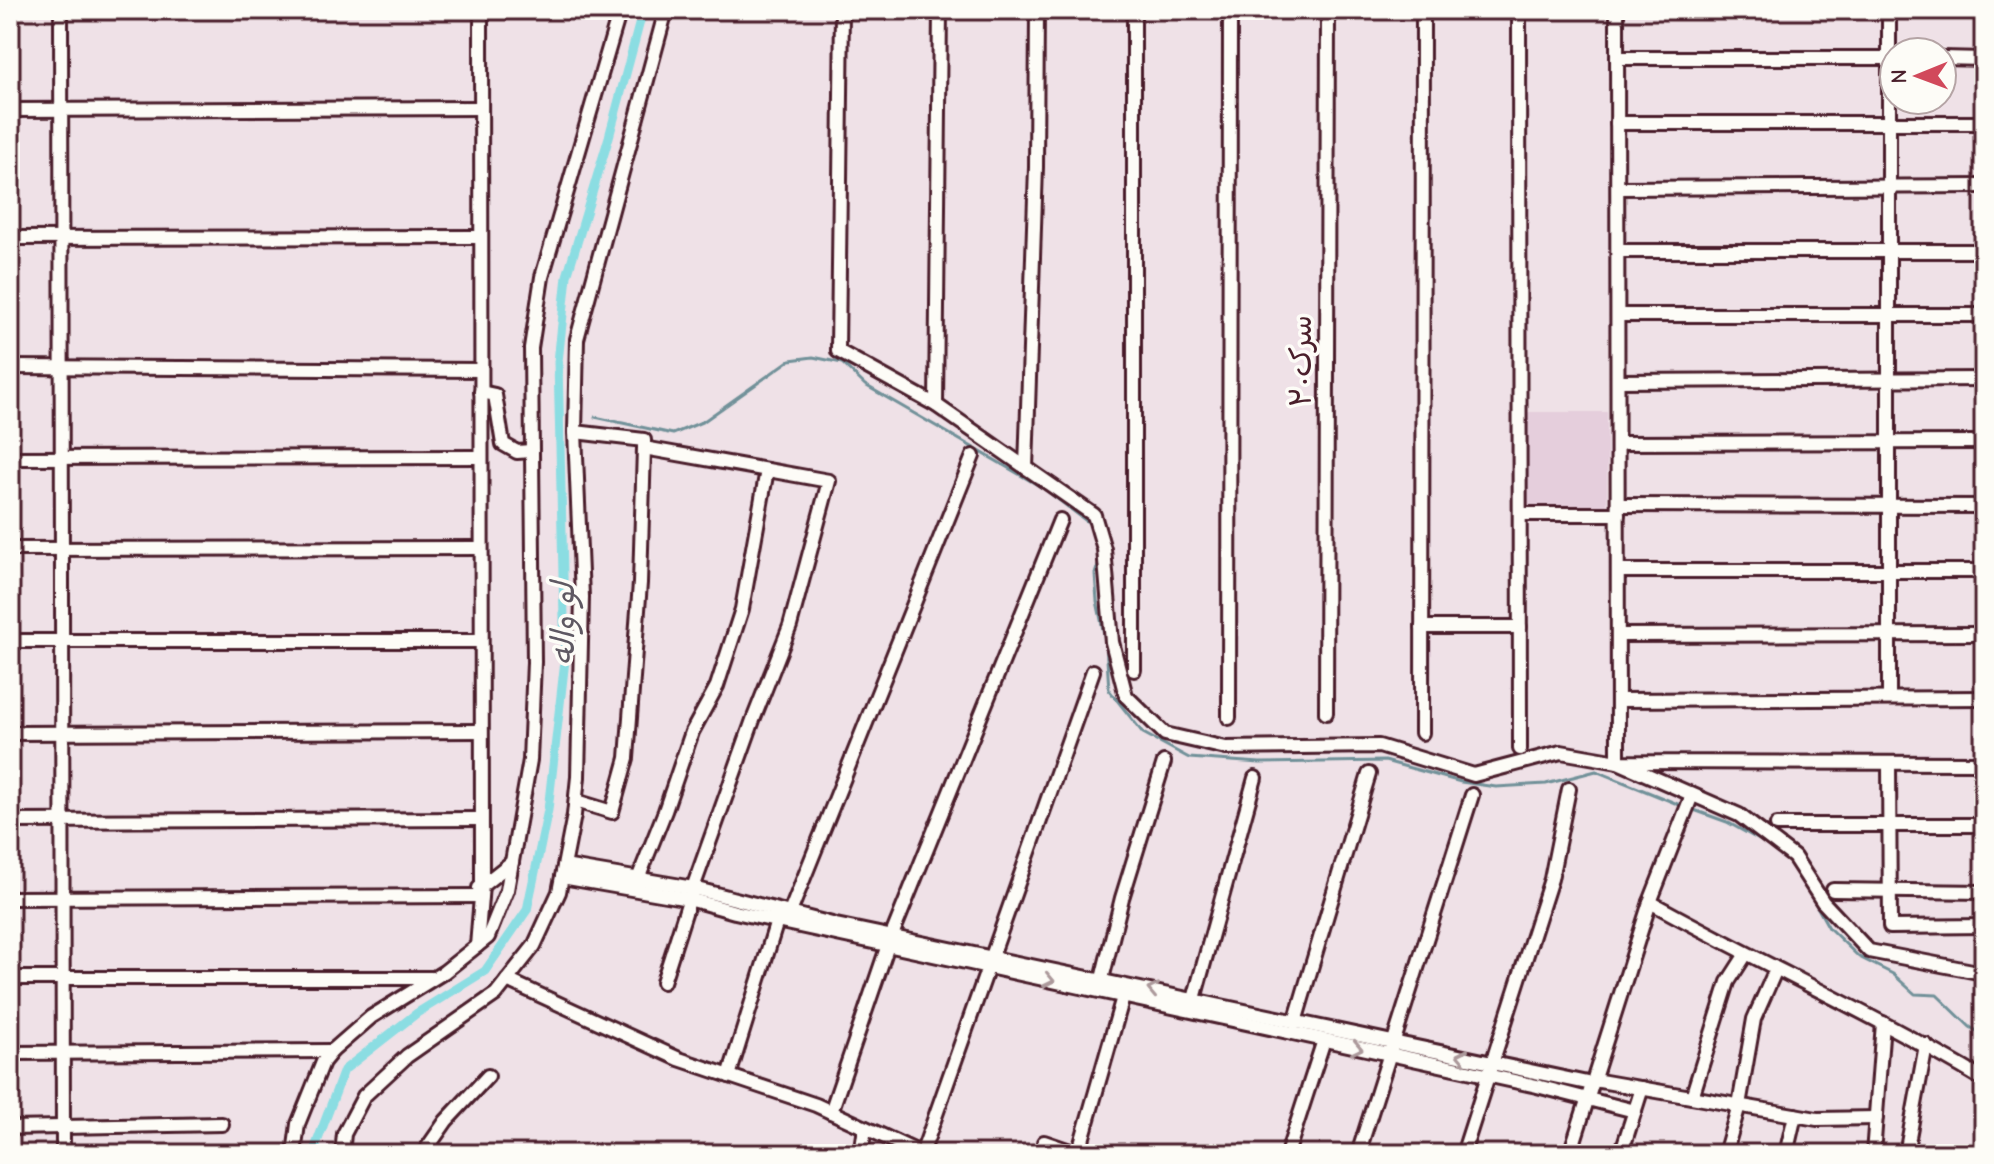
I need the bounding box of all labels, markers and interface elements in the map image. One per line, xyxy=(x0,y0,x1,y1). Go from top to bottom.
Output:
north arrow xyxy=(1878,36,1958,116)
text: N xyxy=(1886,69,1912,84)
street label: سرک۲۰ xyxy=(1284,315,1319,407)
water label: لو واله xyxy=(545,579,584,665)
one-way arrow xyxy=(1041,971,1055,988)
one-way arrow xyxy=(1146,982,1160,999)
one-way arrow xyxy=(1350,1039,1364,1056)
one-way arrow xyxy=(1455,1048,1469,1065)

